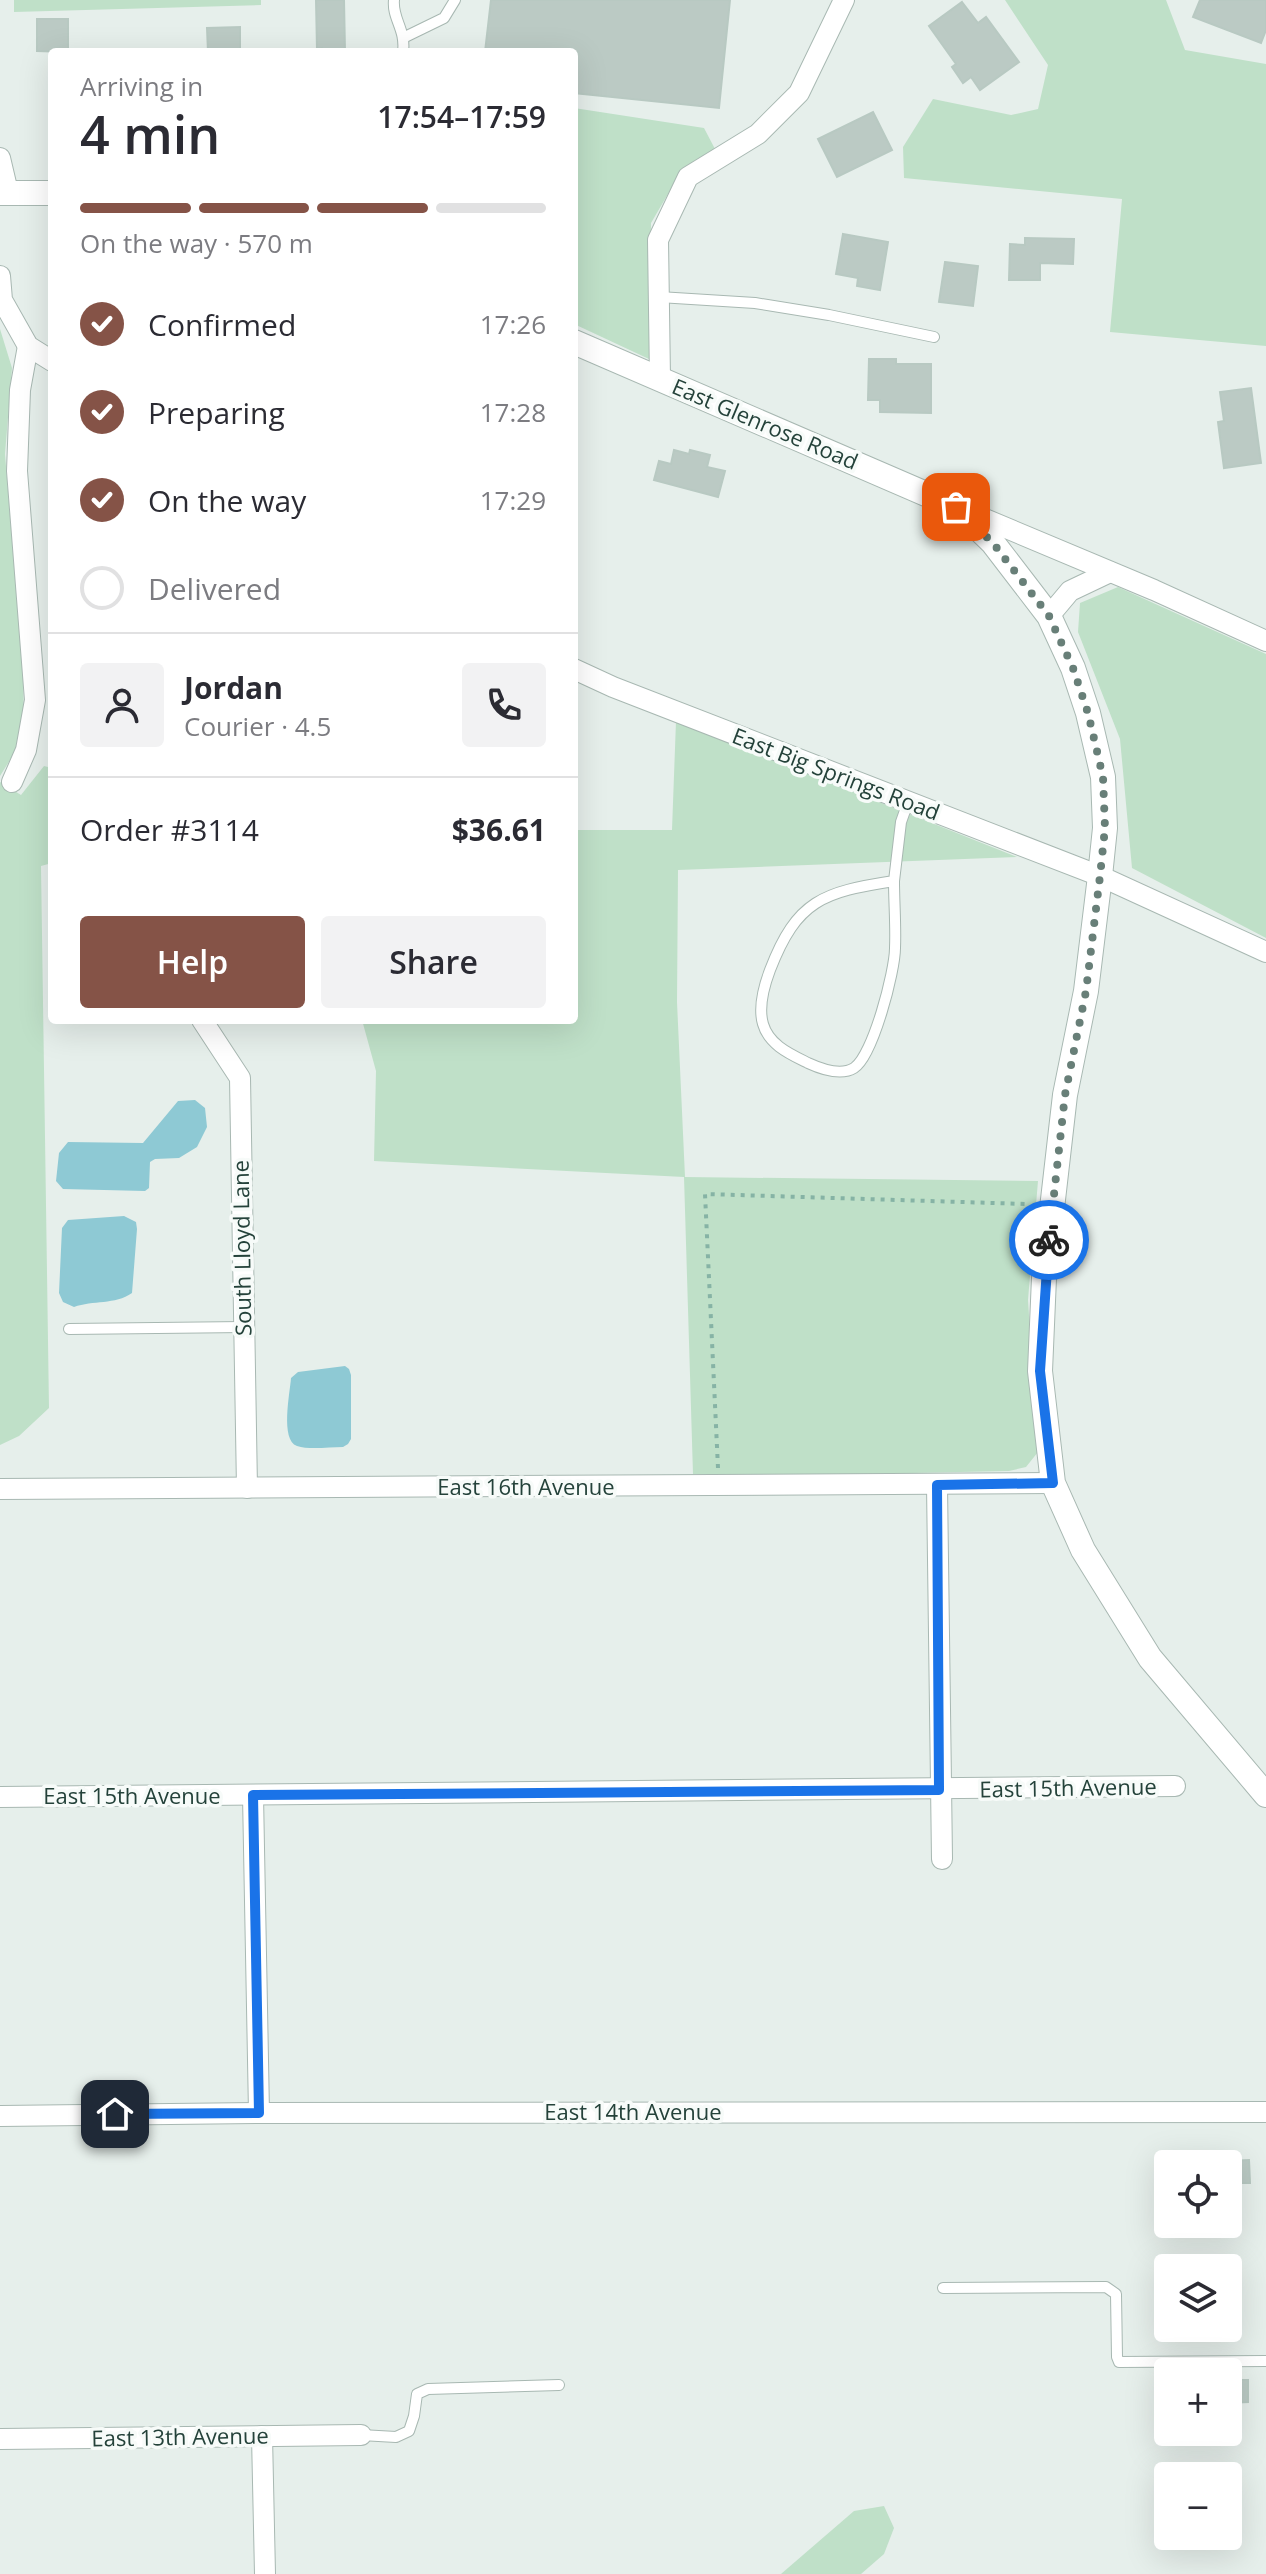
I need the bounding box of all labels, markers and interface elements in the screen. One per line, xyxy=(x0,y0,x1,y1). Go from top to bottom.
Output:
text: Arriving in xyxy=(80,68,203,104)
text: 17:54–17:59 xyxy=(377,96,546,137)
text: 4 min xyxy=(80,98,220,169)
text: On the way · 570 m xyxy=(80,225,313,261)
icon: check xyxy=(80,302,124,346)
text: Confirmed xyxy=(148,304,296,345)
text: 17:26 xyxy=(480,306,546,342)
street label: East Glenrose Road xyxy=(668,370,863,476)
icon: check xyxy=(80,390,124,434)
text: Preparing xyxy=(148,392,285,433)
text: 17:28 xyxy=(480,394,546,430)
pin xyxy=(922,473,990,541)
icon: check xyxy=(80,478,124,522)
text: On the way xyxy=(148,480,306,521)
text: 17:29 xyxy=(480,482,546,518)
icon: bag xyxy=(934,485,978,529)
text: Delivered xyxy=(148,568,281,609)
button: person xyxy=(80,663,164,747)
button: phone xyxy=(462,663,546,747)
text: Jordan xyxy=(184,667,283,708)
text: Courier · 4.5 xyxy=(184,708,331,744)
street label: East Big Springs Road xyxy=(728,720,944,827)
text: Order #3114 xyxy=(80,809,259,850)
text: $36.61 xyxy=(452,809,546,850)
button: Help xyxy=(80,916,305,1008)
button: Share xyxy=(321,916,546,1008)
street label: South Lloyd Lane xyxy=(224,1160,258,1336)
courier xyxy=(1009,1200,1089,1280)
icon: bike xyxy=(1027,1218,1071,1262)
street label: East 16th Avenue xyxy=(437,1471,615,1501)
street label: East 15th Avenue xyxy=(979,1770,1157,1804)
street label: East 15th Avenue xyxy=(43,1780,221,1810)
pin xyxy=(81,2080,149,2148)
icon: home xyxy=(93,2092,137,2136)
street label: East 14th Avenue xyxy=(544,2096,722,2126)
map controls xyxy=(1154,2150,1242,2550)
button: locate xyxy=(1154,2150,1242,2238)
button: layers xyxy=(1154,2254,1242,2342)
button: + xyxy=(1154,2358,1242,2446)
street label: East 13th Avenue xyxy=(91,2419,269,2453)
button: − xyxy=(1154,2462,1242,2550)

